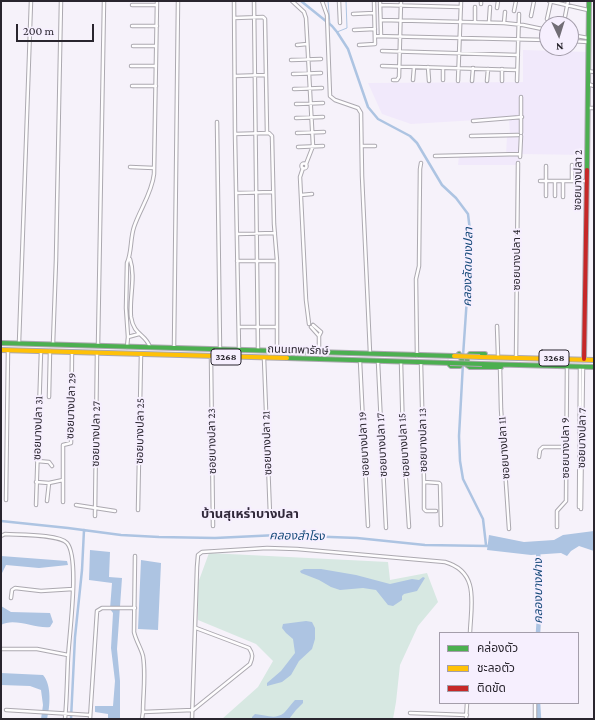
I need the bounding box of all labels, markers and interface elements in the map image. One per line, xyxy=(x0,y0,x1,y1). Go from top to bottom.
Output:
scale bar xyxy=(18,16,96,42)
north arrow xyxy=(539,16,579,56)
text: 200 m xyxy=(23,24,54,38)
text: N xyxy=(556,41,564,53)
street label: ซอยบางปลา 2 xyxy=(571,150,585,210)
water label: คลองลัดบางปลา xyxy=(460,227,476,307)
street label: ซอยบางปลา 4 xyxy=(510,229,524,291)
street label: ถนนเทพารักษ์ xyxy=(267,342,329,358)
road number: 3268 xyxy=(211,349,241,365)
road number: 3268 xyxy=(539,350,569,366)
street label: ซอยบางปลา 29 xyxy=(63,373,79,439)
street label: ซอยบางปลา 31 xyxy=(30,396,46,460)
street label: ซอยบางปลา 25 xyxy=(133,398,147,464)
street label: ซอยบางปลา 27 xyxy=(89,401,103,467)
street label: ซอยบางปลา 23 xyxy=(205,408,219,474)
street label: ซอยบางปลา 13 xyxy=(416,408,430,472)
street label: ซอยบางปลา 7 xyxy=(575,408,589,468)
street label: ซอยบางปลา 21 xyxy=(259,411,275,475)
street label: ซอยบางปลา 19 xyxy=(356,411,372,477)
street label: ซอยบางปลา 15 xyxy=(395,412,413,478)
street label: ซอยบางปลา 17 xyxy=(374,413,390,477)
street label: ซอยบางปลา 11 xyxy=(495,416,513,480)
street label: ซอยบางปลา 9 xyxy=(559,417,573,479)
district label: บ้านสุเหร่าบางปลา xyxy=(201,506,299,522)
water label: คลองสำโรง xyxy=(269,528,325,544)
water label: คลองบางฝาง xyxy=(531,558,545,624)
legend xyxy=(439,632,579,704)
text: คล่องตัว xyxy=(477,641,518,655)
text: ชะลอตัว xyxy=(477,661,515,675)
text: ติดขัด xyxy=(477,681,506,695)

